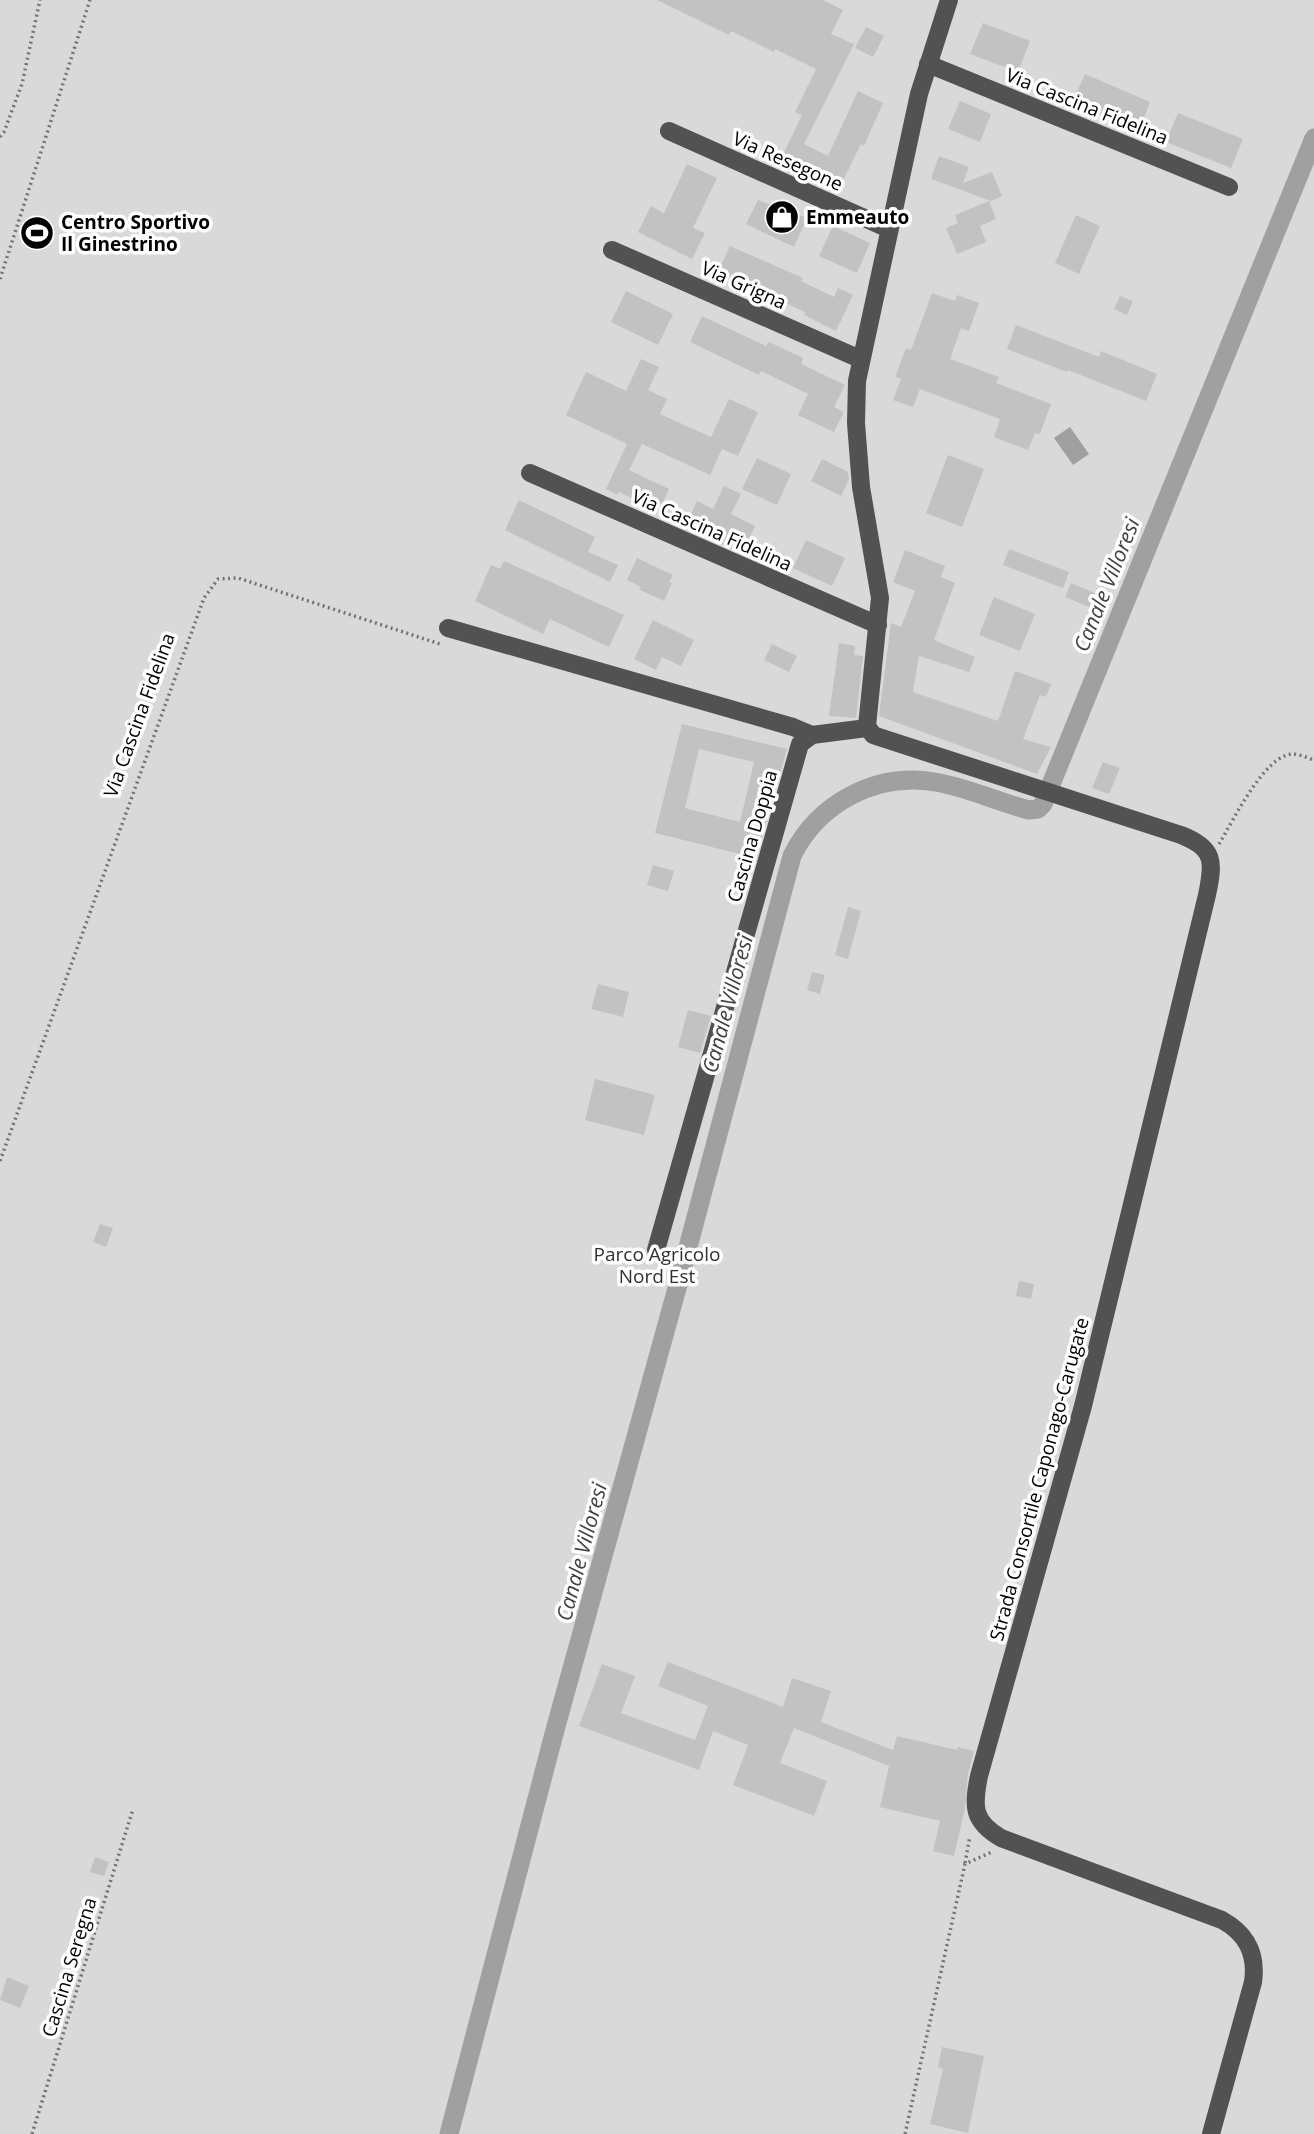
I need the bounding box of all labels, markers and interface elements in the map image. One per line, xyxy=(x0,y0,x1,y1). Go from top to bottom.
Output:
street label: Via Cascina Fidelina xyxy=(1002,62,1172,150)
street label: Via Resegone xyxy=(729,125,847,197)
shop icon: Emmeauto xyxy=(763,198,801,236)
place label: Emmeauto xyxy=(806,204,909,230)
place label: Centro Sportivo Il Ginestrino xyxy=(61,209,210,257)
sports icon: Centro Sportivo Il Ginestrino xyxy=(18,214,56,252)
street label: Via Grigna xyxy=(697,255,791,315)
street label: Via Cascina Fidelina xyxy=(628,483,796,577)
water label: Canale Villoresi xyxy=(1067,513,1146,656)
street label: Via Cascina Fidelina xyxy=(97,629,181,801)
street label: Cascina Doppia xyxy=(721,767,783,905)
water label: Canale Villoresi xyxy=(695,931,759,1076)
park label: Parco Agricolo Nord Est xyxy=(594,1241,720,1289)
street label: Strada Consortile Caponago-Carugate xyxy=(983,1314,1095,1644)
water label: Canale Villoresi xyxy=(549,1479,613,1624)
street label: Cascina Seregna xyxy=(35,1894,103,2040)

